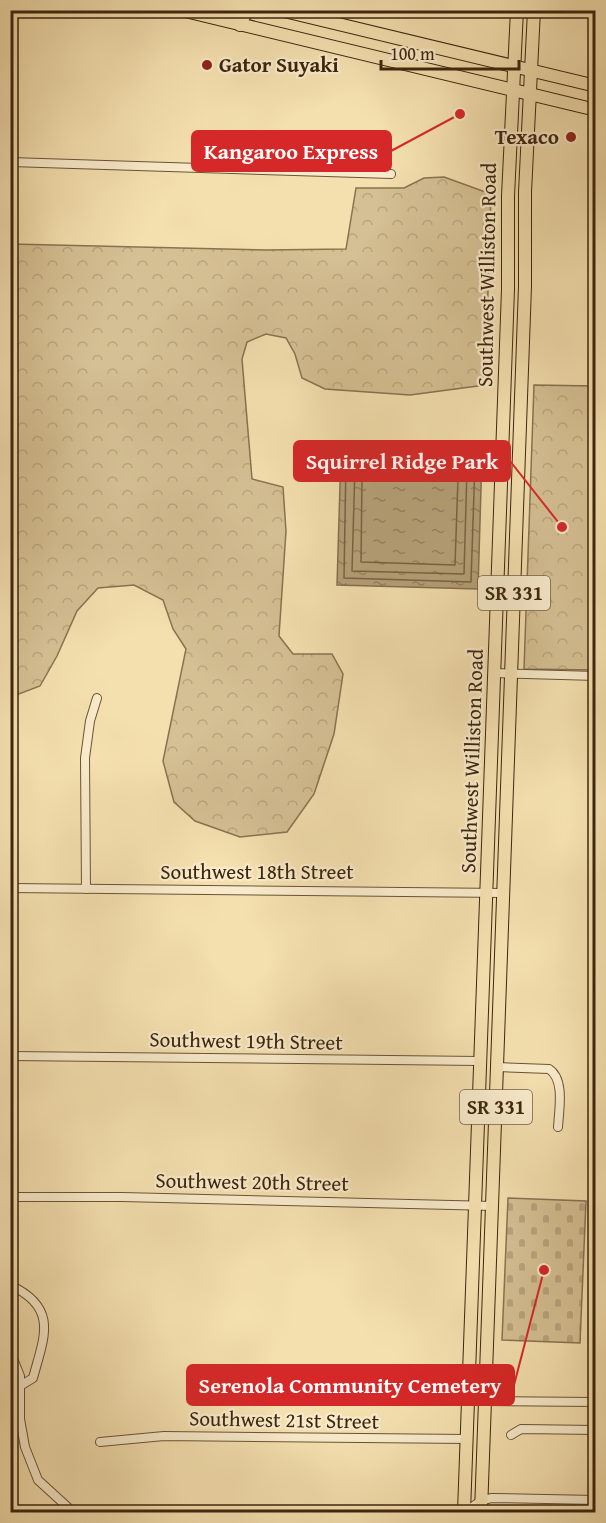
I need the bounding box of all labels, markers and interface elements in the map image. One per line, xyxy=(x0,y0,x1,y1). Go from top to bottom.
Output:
scale bar xyxy=(381,33,519,71)
text: 100 m xyxy=(390,40,435,67)
place label: Gator Suyaki xyxy=(219,49,339,80)
marker: Gator Suyaki xyxy=(200,58,214,72)
place label: Texaco xyxy=(495,121,559,152)
marker: Texaco xyxy=(564,130,578,144)
callout: Kangaroo Express xyxy=(192,131,391,171)
text: Kangaroo Express xyxy=(204,135,378,167)
street label: Southwest Williston Road xyxy=(469,162,504,388)
callout: Squirrel Ridge Park xyxy=(294,441,510,481)
text: Squirrel Ridge Park xyxy=(306,445,499,477)
road number: SR 331 xyxy=(478,576,550,610)
street label: Southwest Williston Road xyxy=(452,647,491,874)
street label: Southwest 18th Street xyxy=(160,856,354,887)
street label: Southwest 19th Street xyxy=(149,1023,344,1058)
road number: SR 331 xyxy=(460,1090,532,1124)
street label: Southwest 20th Street xyxy=(155,1164,350,1199)
callout: Serenola Community Cemetery xyxy=(187,1365,514,1405)
text: Serenola Community Cemetery xyxy=(199,1369,502,1401)
street label: Southwest 21st Street xyxy=(189,1402,380,1437)

